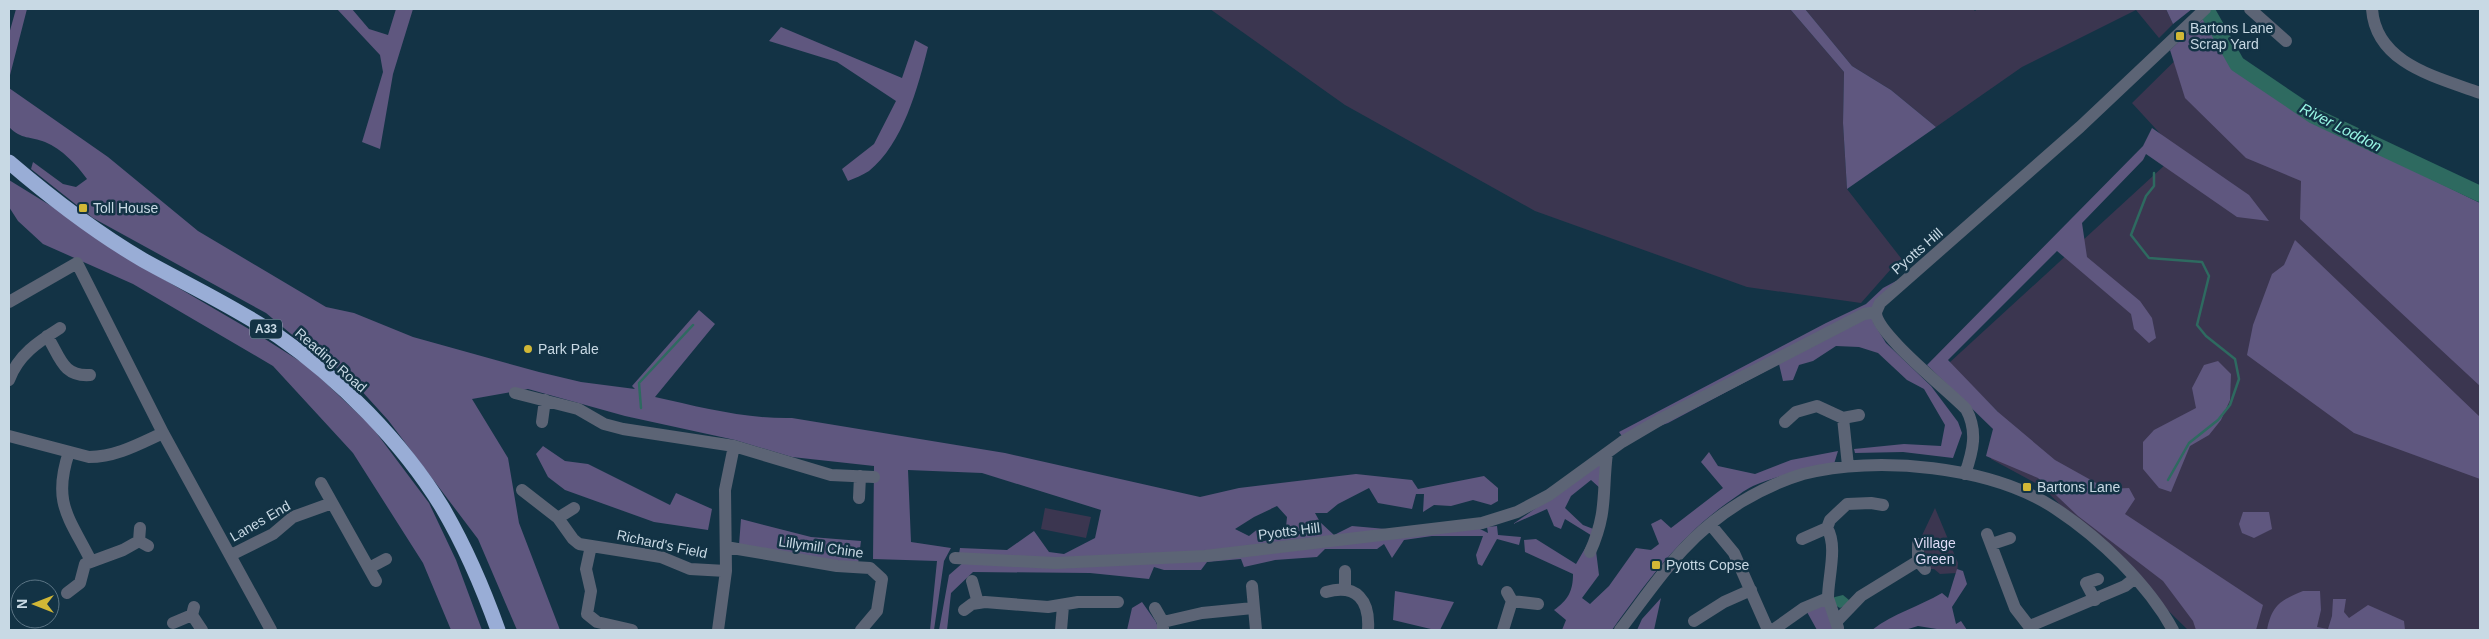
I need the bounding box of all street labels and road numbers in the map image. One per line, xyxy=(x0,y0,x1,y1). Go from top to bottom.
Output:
street label: Pyotts Hill xyxy=(1888,225,1946,277)
road number: A33 xyxy=(250,320,282,338)
street label: Reading Road xyxy=(292,325,370,395)
street label: Lanes End xyxy=(227,497,293,545)
street label: Pyotts Hill xyxy=(1257,519,1321,543)
street label: Richard's Field xyxy=(615,527,709,561)
street label: Lillymill Chine xyxy=(778,533,865,561)

